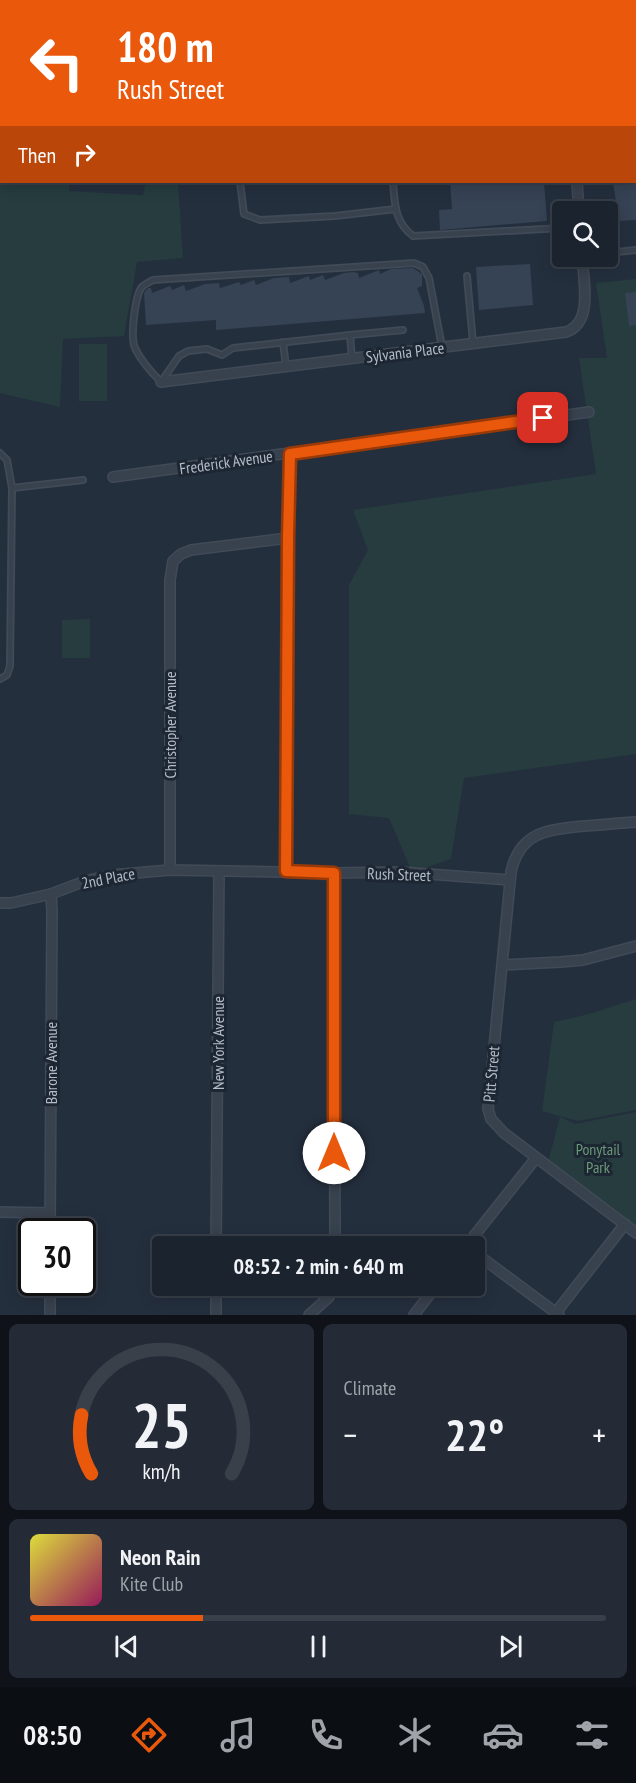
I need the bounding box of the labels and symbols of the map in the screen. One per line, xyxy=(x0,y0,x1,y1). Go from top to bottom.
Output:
street label: Sylvania Place xyxy=(365,337,445,367)
pin xyxy=(517,392,568,443)
street label: Frederick Avenue xyxy=(178,446,274,478)
street label: Christopher Avenue xyxy=(160,671,180,779)
street label: 2nd Place xyxy=(80,863,136,893)
street label: Rush Street xyxy=(367,863,432,885)
street label: New York Avenue xyxy=(208,996,228,1090)
street label: Barone Avenue xyxy=(41,1022,61,1104)
street label: Pitt Street xyxy=(479,1045,503,1103)
position arrow xyxy=(302,1121,366,1185)
park label: Ponytail Park xyxy=(576,1139,621,1177)
speed limit sign: 30 xyxy=(18,1218,96,1296)

